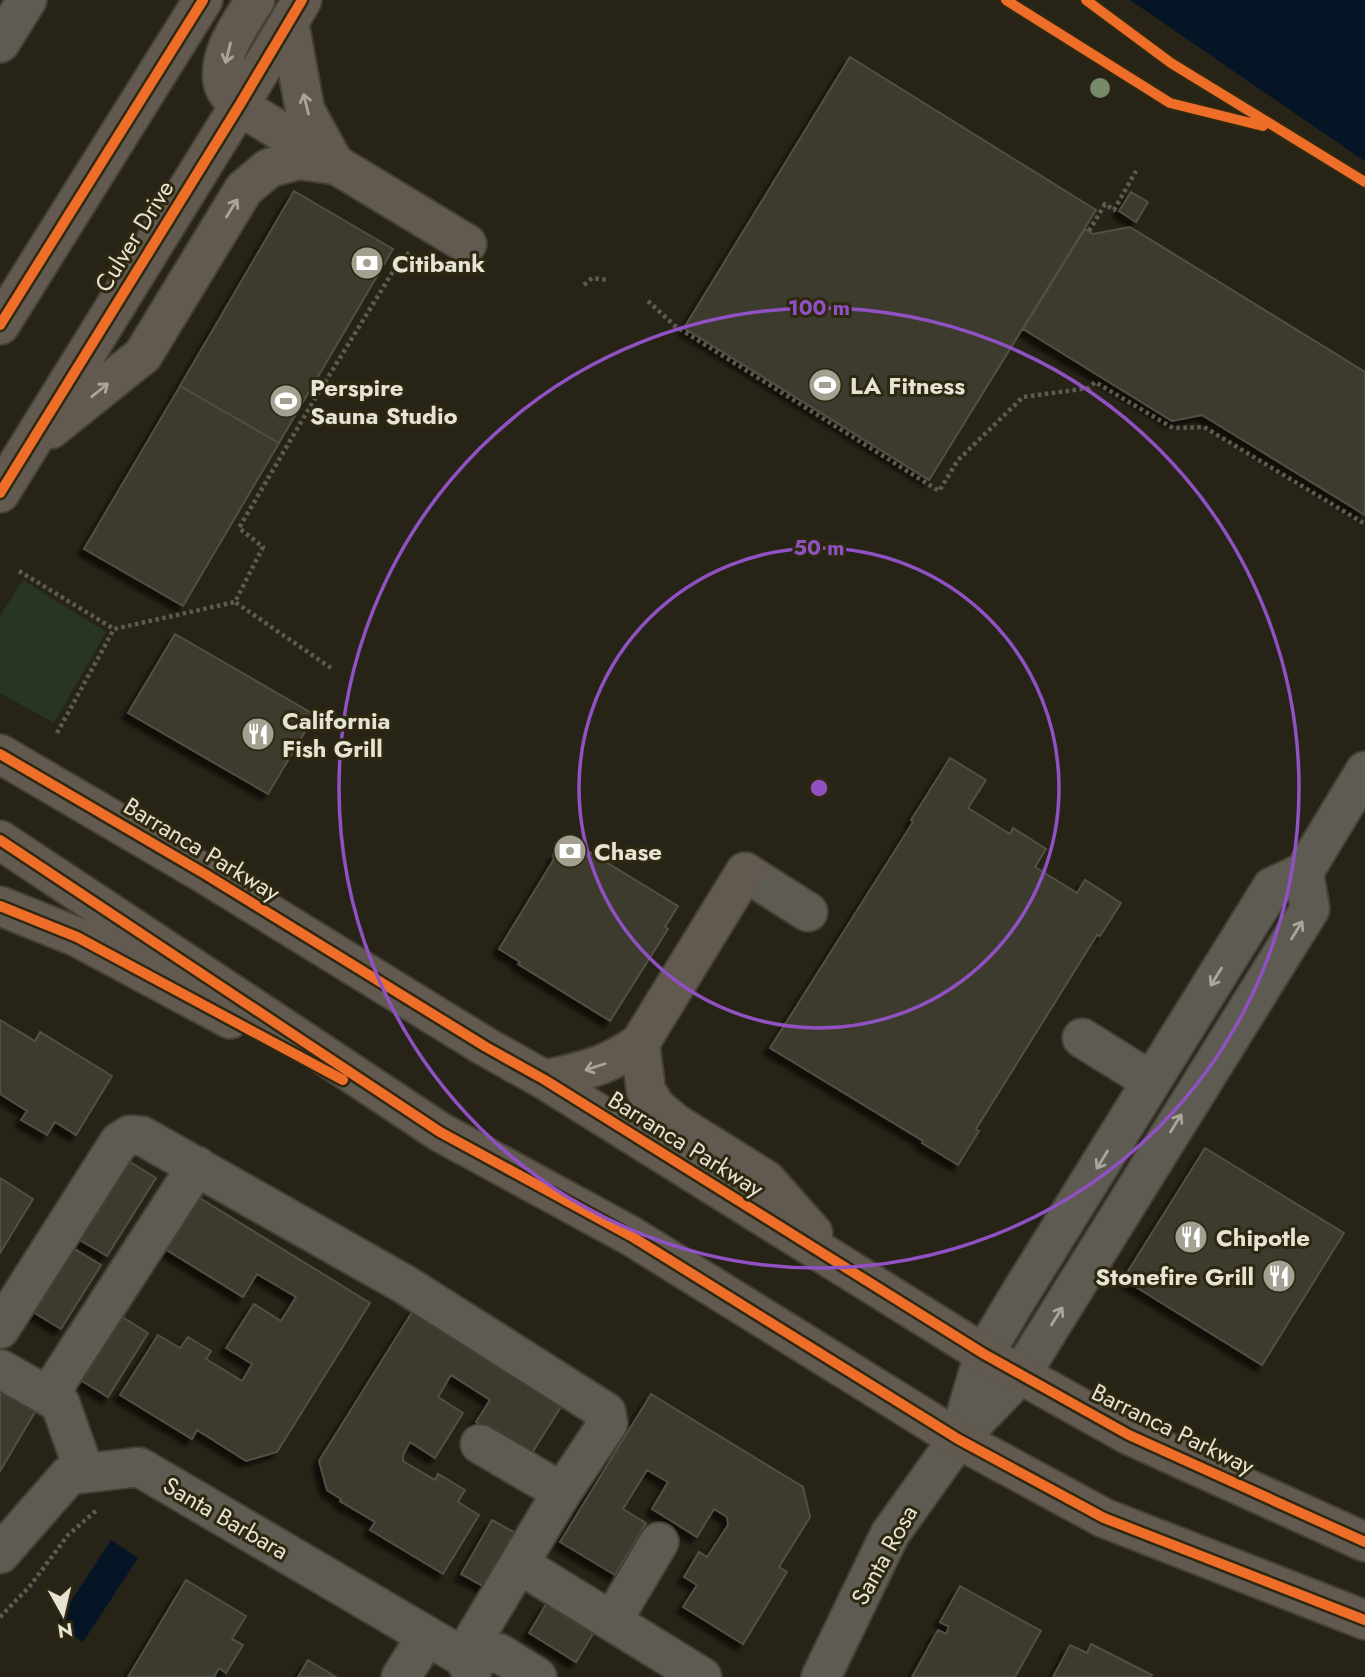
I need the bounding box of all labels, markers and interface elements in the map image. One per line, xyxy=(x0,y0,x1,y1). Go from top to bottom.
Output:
one-way arrow xyxy=(221,41,234,63)
one-way arrow xyxy=(298,94,311,116)
street label: Culver Drive xyxy=(86,173,182,299)
one-way arrow xyxy=(224,199,239,218)
bank icon: Citibank xyxy=(348,244,386,282)
place label: Citibank xyxy=(392,246,485,281)
text: 100 m xyxy=(788,293,850,323)
sports icon: LA Fitness xyxy=(806,366,844,404)
place label: LA Fitness xyxy=(850,368,965,403)
place label: Perspire Sauna Studio xyxy=(310,370,458,433)
one-way arrow xyxy=(90,382,108,398)
sports icon: Perspire Sauna Studio xyxy=(267,382,305,420)
text: 50 m xyxy=(794,533,844,563)
place label: California Fish Grill xyxy=(282,703,391,766)
restaurant icon: California Fish Grill xyxy=(239,715,277,753)
centre of rings xyxy=(807,776,831,800)
street label: Barranca Parkway xyxy=(117,788,287,910)
bank icon: Chase xyxy=(551,832,589,870)
place label: Chase xyxy=(594,834,662,869)
one-way arrow xyxy=(1290,920,1304,940)
one-way arrow xyxy=(1208,967,1222,987)
one-way arrow xyxy=(584,1062,606,1074)
street label: Barranca Parkway xyxy=(602,1082,771,1206)
one-way arrow xyxy=(1169,1113,1183,1133)
one-way arrow xyxy=(1095,1150,1109,1170)
restaurant icon: Chipotle xyxy=(1172,1218,1210,1256)
place label: Chipotle xyxy=(1216,1220,1310,1255)
restaurant icon: Stonefire Grill xyxy=(1260,1257,1298,1295)
place label: Stonefire Grill xyxy=(1095,1259,1254,1294)
one-way arrow xyxy=(1050,1307,1064,1327)
street label: Barranca Parkway xyxy=(1086,1374,1261,1484)
street label: Santa Barbara xyxy=(157,1468,295,1568)
street label: Santa Rosa xyxy=(842,1499,926,1611)
north arrow xyxy=(28,1579,98,1649)
text: N xyxy=(56,1616,75,1645)

